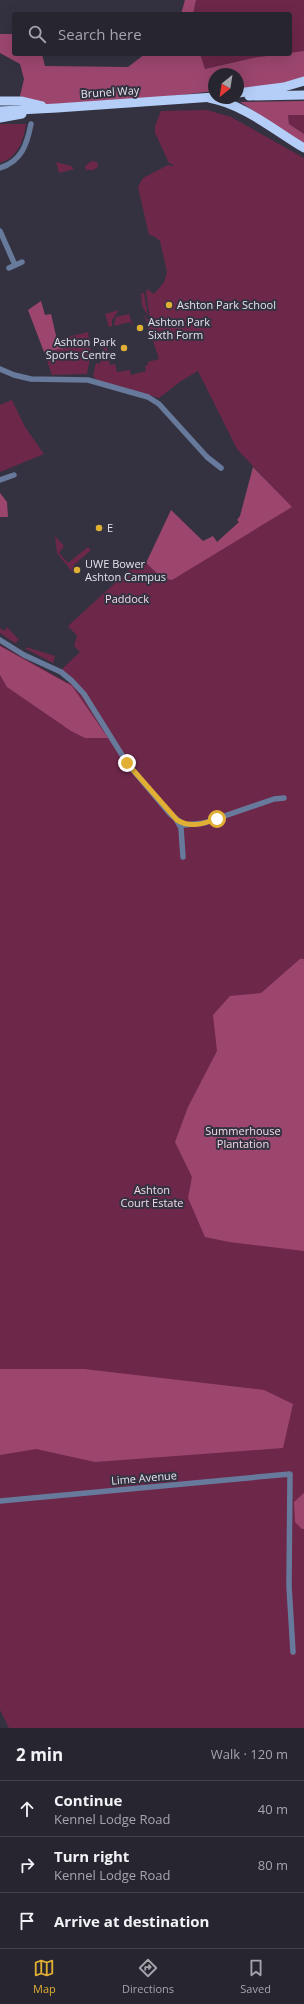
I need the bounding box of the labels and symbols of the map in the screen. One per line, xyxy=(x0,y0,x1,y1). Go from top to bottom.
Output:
north arrow xyxy=(208,68,244,104)
street label: Brunel Way xyxy=(80,82,140,101)
place label: Ashton Park School xyxy=(177,297,276,312)
marker: Ashton Park School xyxy=(164,300,174,310)
place label: Ashton Park Sixth Form xyxy=(148,314,210,342)
marker: Ashton Park Sixth Form xyxy=(135,323,145,333)
place label: Ashton Park Sports Centre xyxy=(46,334,116,362)
marker: Ashton Park Sports Centre xyxy=(119,343,129,353)
place label: E xyxy=(107,520,113,535)
marker: E xyxy=(94,523,104,533)
place label: UWE Bower Ashton Campus xyxy=(85,556,166,584)
marker: UWE Bower Ashton Campus xyxy=(72,565,82,575)
park label: Paddock xyxy=(105,591,149,606)
route end xyxy=(118,754,136,772)
route start xyxy=(208,810,226,828)
park label: Summerhouse Plantation xyxy=(205,1123,281,1151)
park label: Ashton Court Estate xyxy=(120,1182,184,1210)
street label: Lime Avenue xyxy=(110,1467,178,1488)

